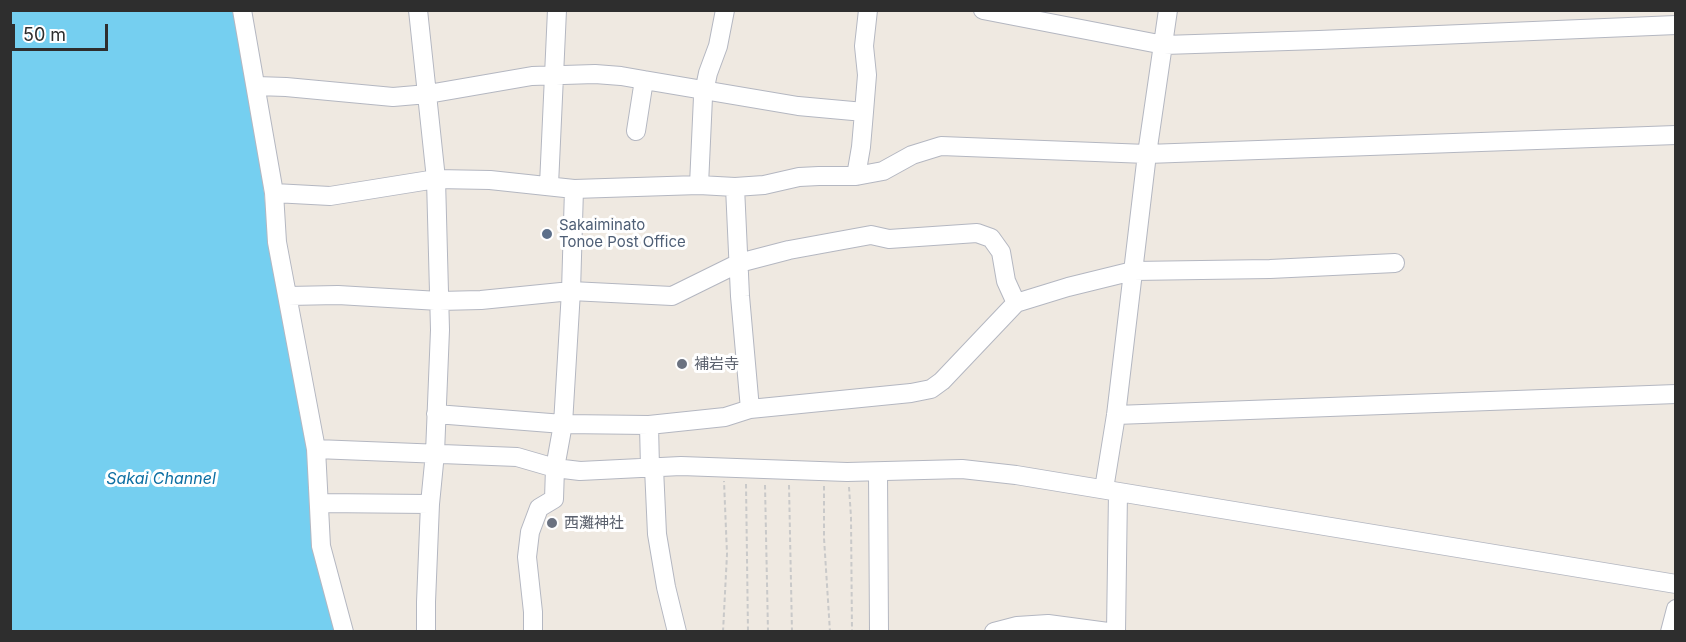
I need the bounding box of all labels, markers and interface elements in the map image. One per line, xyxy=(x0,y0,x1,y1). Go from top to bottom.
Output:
scale bar xyxy=(15,12,111,50)
text: 50 m xyxy=(23,24,66,45)
place label: Sakaiminato Tonoe Post Office xyxy=(559,216,686,251)
marker: Sakaiminato Tonoe Post Office xyxy=(540,227,554,241)
place label: 補岩寺 xyxy=(694,355,739,373)
marker: 補岩寺 xyxy=(675,357,689,371)
water label: Sakai Channel xyxy=(106,469,216,489)
place label: 西灘神社 xyxy=(564,514,624,532)
marker: 西灘神社 xyxy=(545,516,559,530)

